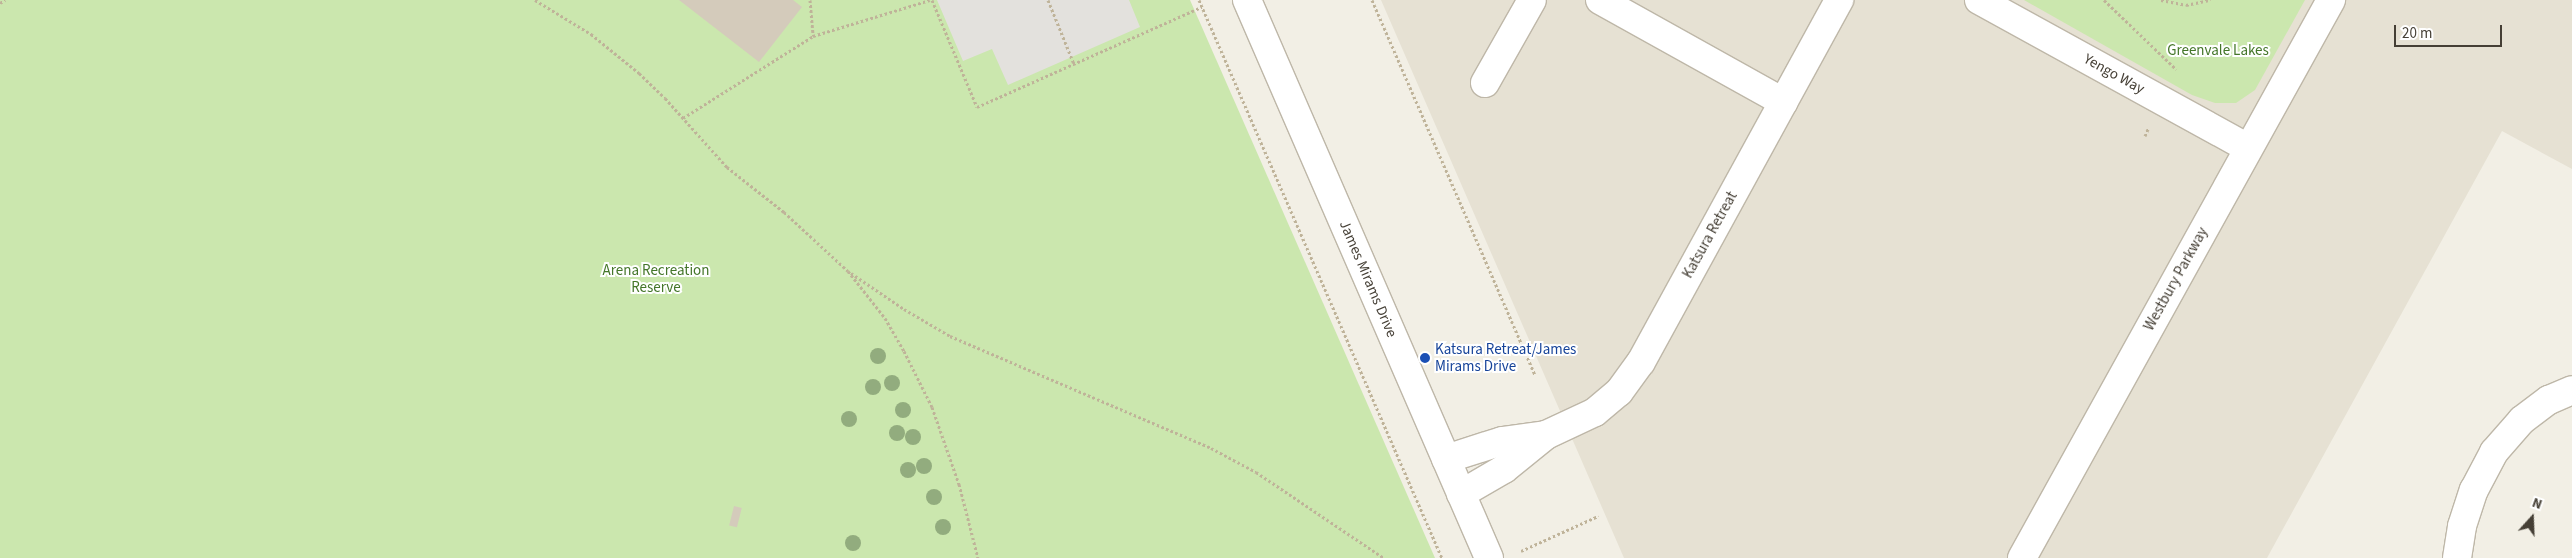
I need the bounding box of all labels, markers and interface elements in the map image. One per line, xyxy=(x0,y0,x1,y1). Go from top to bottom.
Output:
scale bar xyxy=(2397,15,2504,47)
text: 20 m xyxy=(2402,23,2432,44)
park label: Greenvale Lakes xyxy=(2167,42,2269,60)
street label: Yengo Way xyxy=(2080,50,2148,98)
street label: Katsura Retreat xyxy=(1679,189,1741,281)
street label: James Mirams Drive xyxy=(1335,218,1401,340)
street label: Westbury Parkway xyxy=(2140,224,2212,334)
park label: Arena Recreation Reserve xyxy=(603,261,709,296)
place label: Katsura Retreat/James Mirams Drive xyxy=(1435,340,1576,375)
marker: Katsura Retreat/James Mirams Drive xyxy=(1419,352,1431,364)
north arrow xyxy=(2507,493,2557,543)
text: N xyxy=(2529,493,2545,515)

